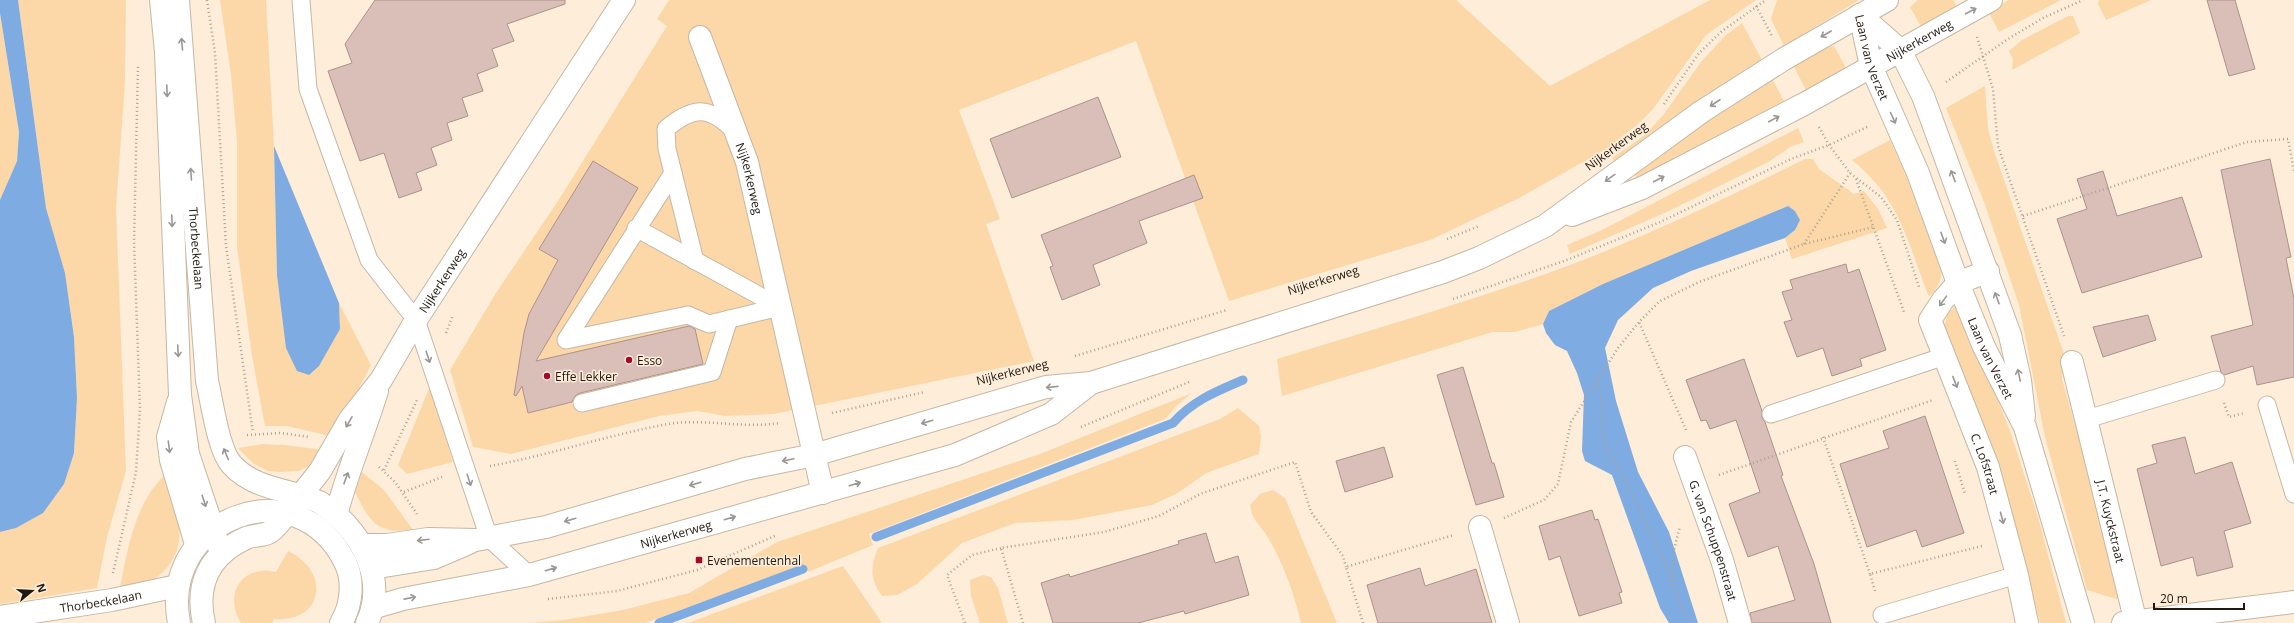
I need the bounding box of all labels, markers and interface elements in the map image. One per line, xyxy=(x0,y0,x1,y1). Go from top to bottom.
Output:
one-way arrow xyxy=(1965,6,1977,14)
street label: Laan van Verzet xyxy=(1852,13,1893,103)
street label: Nijkerkerweg xyxy=(1883,15,1956,65)
one-way arrow xyxy=(1820,31,1832,39)
one-way arrow xyxy=(178,38,185,51)
one-way arrow xyxy=(163,84,171,97)
one-way arrow xyxy=(1709,99,1721,107)
one-way arrow xyxy=(1890,112,1897,124)
one-way arrow xyxy=(1768,115,1780,122)
street label: Nijkerkerweg xyxy=(1581,117,1651,174)
street label: Nijkerkerweg xyxy=(732,140,767,216)
one-way arrow xyxy=(188,168,195,181)
one-way arrow xyxy=(1948,170,1956,182)
one-way arrow xyxy=(1604,174,1615,183)
one-way arrow xyxy=(1652,175,1664,182)
street label: Thorbeckelaan xyxy=(185,206,209,290)
one-way arrow xyxy=(168,214,176,227)
one-way arrow xyxy=(1939,232,1947,244)
street label: Nijkerkerweg xyxy=(414,245,469,316)
street label: Nijkerkerweg xyxy=(1285,261,1361,299)
one-way arrow xyxy=(1993,293,2001,305)
one-way arrow xyxy=(1939,295,1947,306)
street label: Laan van Verzet xyxy=(1964,315,2018,402)
one-way arrow xyxy=(174,344,182,357)
one-way arrow xyxy=(425,350,432,363)
place label: Esso xyxy=(637,352,662,369)
marker: Esso xyxy=(624,355,634,365)
street label: Nijkerkerweg xyxy=(974,355,1050,389)
place label: Effe Lekker xyxy=(555,368,617,385)
one-way arrow xyxy=(2015,369,2023,382)
marker: Effe Lekker xyxy=(542,371,552,381)
one-way arrow xyxy=(1952,376,1960,388)
one-way arrow xyxy=(1046,383,1059,391)
one-way arrow xyxy=(344,416,352,428)
one-way arrow xyxy=(920,419,933,426)
street label: C. Lofstraat xyxy=(1967,431,2003,496)
one-way arrow xyxy=(166,440,173,453)
one-way arrow xyxy=(222,449,230,461)
one-way arrow xyxy=(782,457,795,465)
one-way arrow xyxy=(343,472,351,484)
one-way arrow xyxy=(466,474,474,486)
street label: G. van Schuppenstraat xyxy=(1685,477,1742,603)
street label: J.T. Kuyckstraat xyxy=(2092,477,2129,564)
one-way arrow xyxy=(848,480,861,487)
one-way arrow xyxy=(688,481,701,488)
one-way arrow xyxy=(201,495,208,508)
one-way arrow xyxy=(1999,512,2006,525)
one-way arrow xyxy=(723,514,736,521)
street label: Nijkerkerweg xyxy=(638,515,714,552)
one-way arrow xyxy=(563,517,576,524)
one-way arrow xyxy=(417,536,430,544)
place label: Evenementenhal xyxy=(707,552,801,569)
marker: Evenementenhal xyxy=(694,555,704,565)
one-way arrow xyxy=(544,565,557,572)
north arrow xyxy=(12,571,52,611)
text: N xyxy=(33,581,51,594)
street label: Thorbeckelaan xyxy=(59,585,143,616)
scale bar xyxy=(2154,585,2244,611)
text: 20 m xyxy=(2160,590,2188,607)
one-way arrow xyxy=(403,594,416,602)

